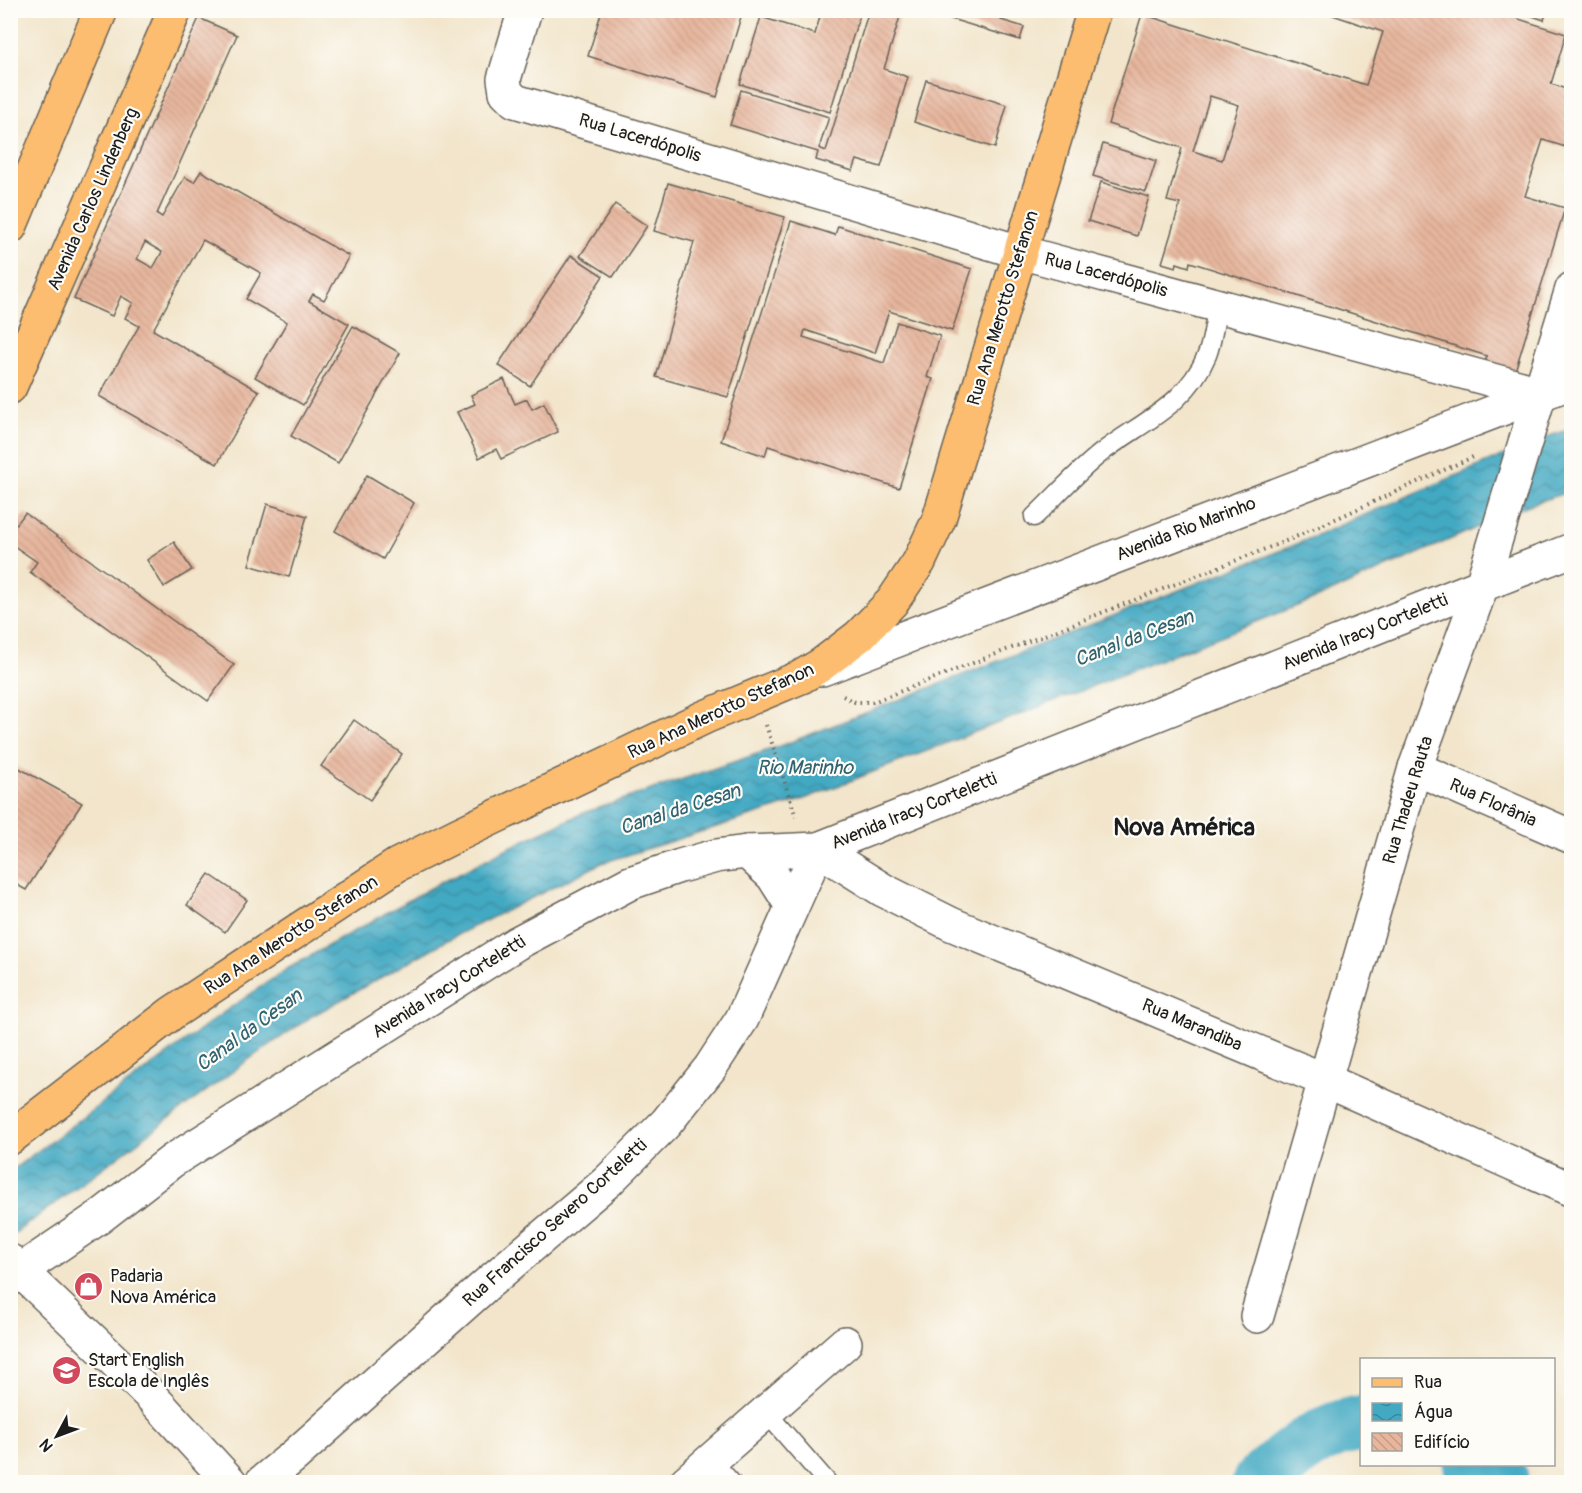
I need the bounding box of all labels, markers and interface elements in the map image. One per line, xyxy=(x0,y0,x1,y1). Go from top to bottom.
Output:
street label: Avenida Carlos Lindenberg xyxy=(42,104,144,294)
street label: Rua Lacerdópolis xyxy=(576,108,704,168)
street label: Rua Ana Merotto Stefanon xyxy=(962,208,1044,408)
street label: Rua Lacerdópolis xyxy=(1042,247,1170,303)
street label: Avenida Rio Marinho xyxy=(1113,492,1260,566)
street label: Avenida Iracy Corteletti xyxy=(1279,588,1451,676)
water label: Canal da Cesan xyxy=(1071,603,1199,672)
street label: Rua Ana Merotto Stefanon xyxy=(624,658,818,764)
street label: Rua Thadeu Rauta xyxy=(1378,733,1438,867)
water label: Rio Marinho xyxy=(757,755,854,780)
street label: Avenida Iracy Corteletti xyxy=(828,767,1000,855)
street label: Rua Florânia xyxy=(1446,774,1540,832)
water label: Canal da Cesan xyxy=(617,777,745,840)
district label: Nova América xyxy=(1113,813,1255,842)
street label: Rua Ana Merotto Stefanon xyxy=(200,870,382,1000)
street label: Avenida Iracy Corteletti xyxy=(368,930,530,1044)
water label: Canal da Cesan xyxy=(191,982,308,1077)
street label: Rua Marandiba xyxy=(1138,994,1246,1056)
street label: Rua Francisco Severo Corteletti xyxy=(458,1134,652,1312)
place label: Padaria Nova América xyxy=(110,1265,216,1309)
shop icon: Padaria Nova América xyxy=(73,1270,105,1302)
place label: Start English Escola de Inglês xyxy=(88,1349,209,1393)
school or university icon: Start English Escola de Inglês xyxy=(51,1354,83,1386)
legend xyxy=(1360,1358,1555,1466)
text: Rua xyxy=(1414,1371,1442,1394)
text: Água xyxy=(1414,1401,1453,1424)
north arrow xyxy=(27,1406,87,1466)
text: Edifício xyxy=(1414,1431,1470,1454)
text: N xyxy=(35,1434,58,1456)

